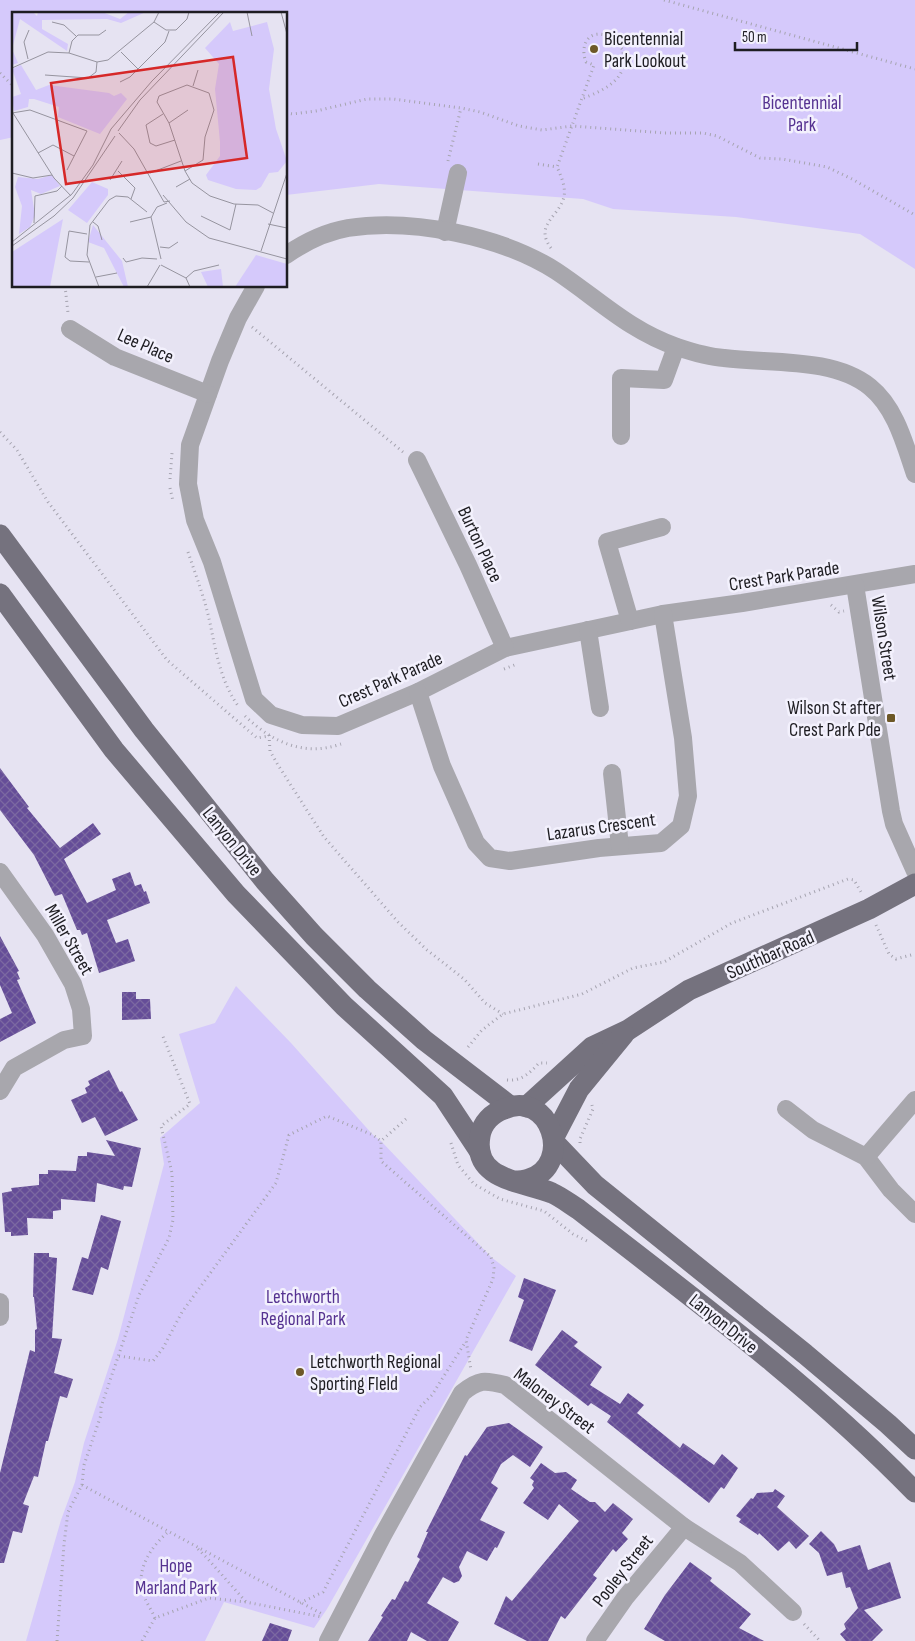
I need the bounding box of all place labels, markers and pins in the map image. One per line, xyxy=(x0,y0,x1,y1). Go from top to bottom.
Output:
place label: Bicentennial Park Lookout xyxy=(604,28,686,73)
marker: Bicentennial Park Lookout xyxy=(588,43,600,55)
place label: Wilson St after Crest Park Pde xyxy=(787,697,882,742)
marker: Wilson St after Crest Park Pde xyxy=(885,712,897,724)
place label: Letchworth Regional Sporting FIeld xyxy=(310,1351,441,1396)
marker: Letchworth Regional Sporting FIeld xyxy=(294,1366,306,1378)

